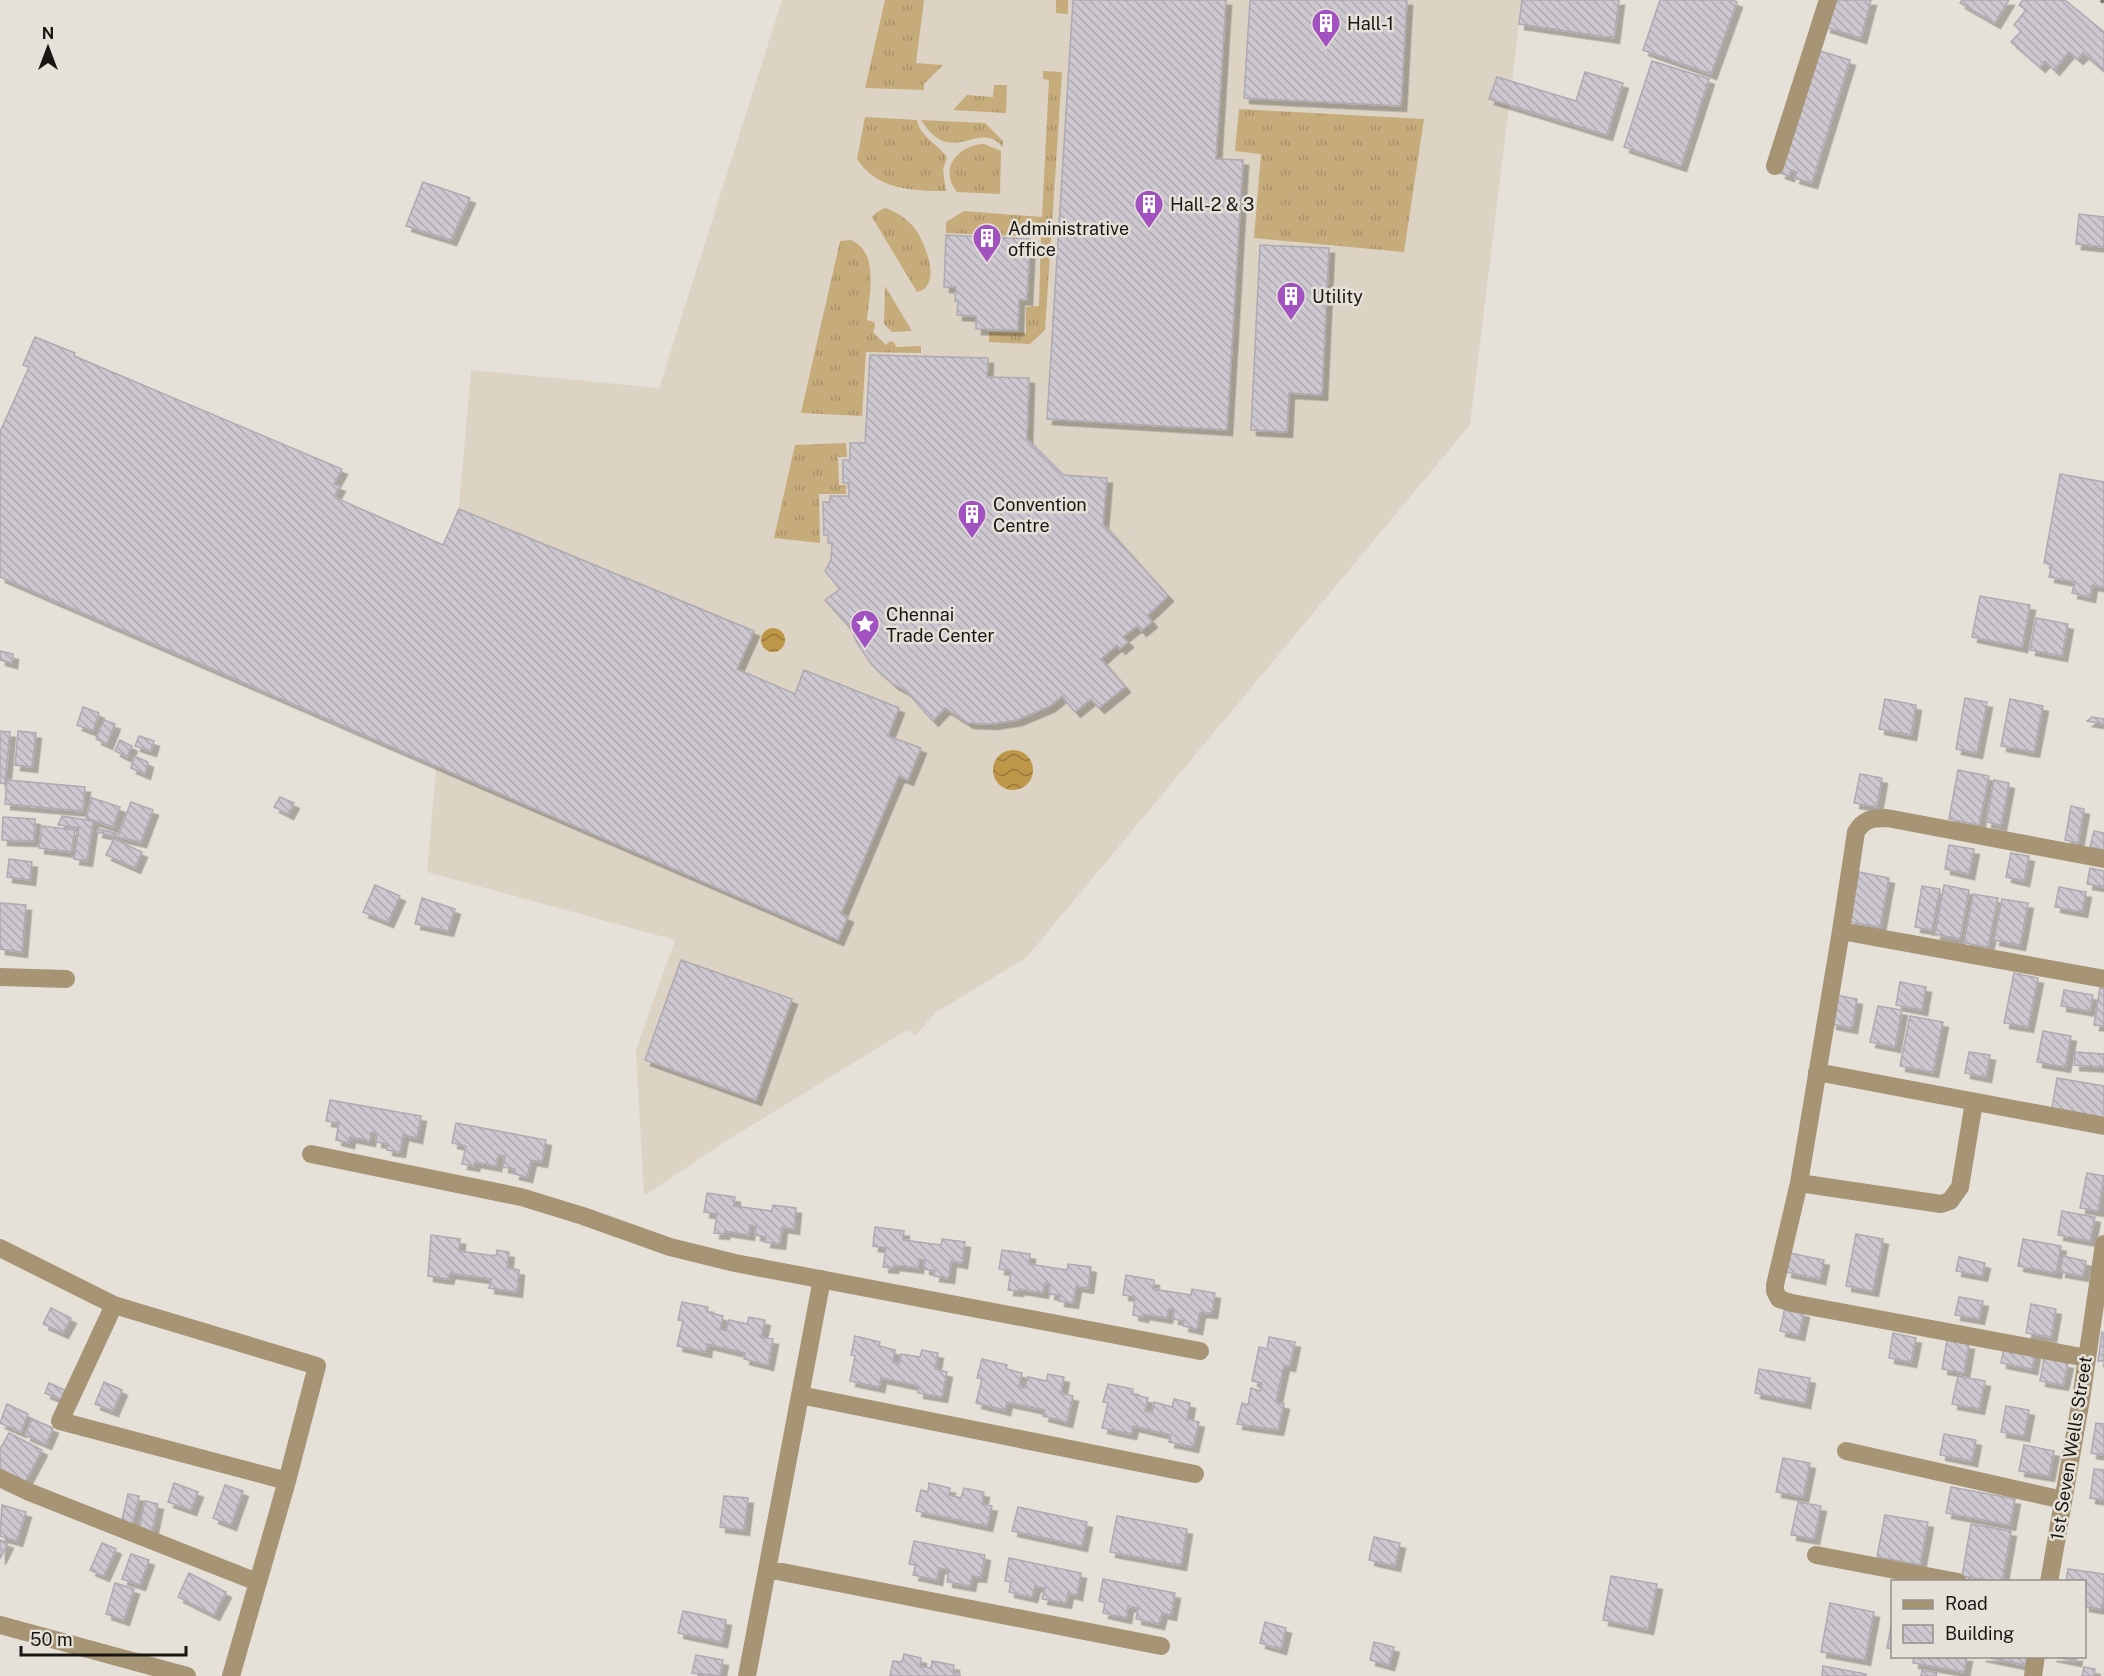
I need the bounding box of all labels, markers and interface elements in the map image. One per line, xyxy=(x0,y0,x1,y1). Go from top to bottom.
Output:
building icon: Hall-1 xyxy=(1310,7,1342,49)
place label: Hall-1 xyxy=(1347,13,1394,34)
north arrow xyxy=(18,18,78,78)
text: N xyxy=(42,24,54,43)
building icon: Hall-2 & 3 xyxy=(1133,188,1165,230)
place label: Hall-2 & 3 xyxy=(1170,194,1254,215)
place label: Administrative office xyxy=(1008,218,1129,260)
building icon: Administrative office xyxy=(971,222,1003,264)
building icon: Utility xyxy=(1275,280,1307,322)
place label: Utility xyxy=(1312,286,1363,307)
place label: Convention Centre xyxy=(993,494,1087,536)
building icon: Convention Centre xyxy=(956,498,988,540)
place label: Chennai Trade Center xyxy=(886,604,995,646)
place icon: Chennai Trade Center xyxy=(849,608,881,650)
street label: 1st Seven Wells Street xyxy=(2046,1354,2096,1542)
legend xyxy=(1891,1580,2086,1658)
text: Road xyxy=(1945,1593,1988,1614)
scale bar xyxy=(21,1619,186,1657)
text: Building xyxy=(1945,1623,2014,1644)
text: 50 m xyxy=(30,1629,73,1650)

